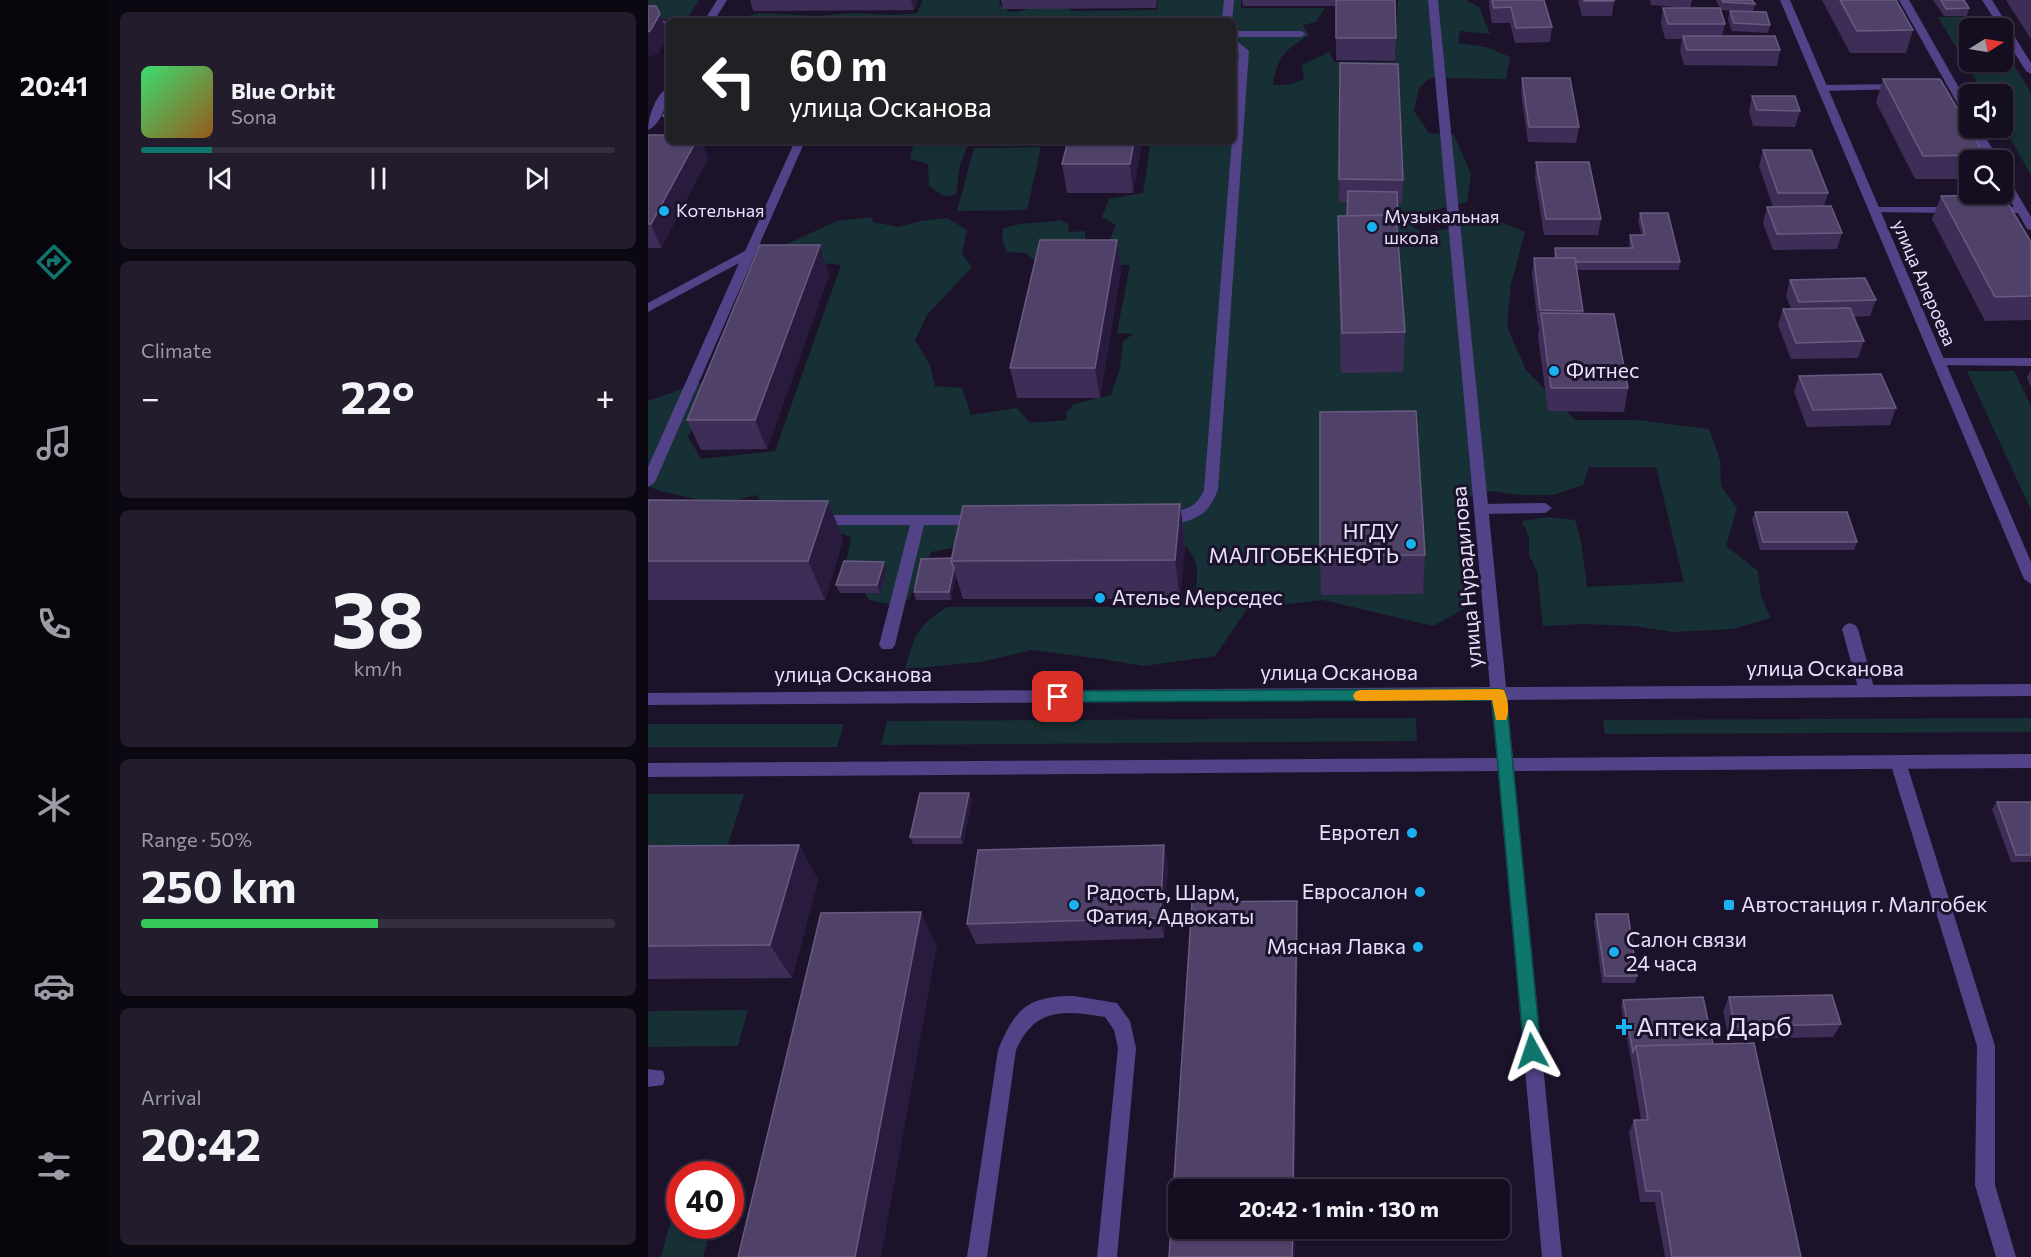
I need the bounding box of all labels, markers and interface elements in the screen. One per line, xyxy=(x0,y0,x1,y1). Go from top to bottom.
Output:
north arrow xyxy=(1959,18,2013,72)
map controls xyxy=(1959,18,2013,204)
text: 60 m xyxy=(789,38,888,90)
icon: left xyxy=(690,42,768,120)
text: 20:41 xyxy=(20,69,88,102)
text: Blue Orbit xyxy=(231,77,335,104)
button: sound xyxy=(1959,84,2013,138)
text: улица Осканова xyxy=(789,90,992,123)
text: Sona xyxy=(231,104,277,128)
button: search xyxy=(1959,150,2013,204)
icon: previous xyxy=(204,162,237,195)
icon: pause xyxy=(362,162,395,195)
icon: next xyxy=(520,162,553,195)
place label: Котельная xyxy=(676,199,765,221)
marker: Котельная xyxy=(657,204,671,218)
place label: Музыкальная школа xyxy=(1384,205,1499,248)
street label: улица Алероева xyxy=(1888,216,1961,349)
marker: Музыкальная школа xyxy=(1365,220,1379,234)
icon: directions xyxy=(33,241,75,283)
text: Climate xyxy=(141,338,211,362)
place label: Фитнес xyxy=(1566,357,1639,382)
marker: Фитнес xyxy=(1547,364,1561,378)
text: 22° xyxy=(341,368,415,423)
text: − xyxy=(141,376,160,417)
text: + xyxy=(596,376,615,417)
icon: music xyxy=(33,422,75,464)
street label: улица Нурадилова xyxy=(1445,485,1486,669)
place label: НГДУ МАЛГОБЕКНЕФТЬ xyxy=(1209,518,1399,567)
marker: НГДУ МАЛГОБЕКНЕФТЬ xyxy=(1404,537,1418,551)
text: 38 xyxy=(331,569,425,664)
place label: Ателье Мерседес xyxy=(1112,584,1283,609)
marker: Ателье Мерседес xyxy=(1093,591,1107,605)
icon: phone xyxy=(33,603,75,645)
street label: улица Осканова xyxy=(1746,655,1904,680)
text: km/h xyxy=(354,656,402,680)
street label: улица Осканова xyxy=(1260,659,1418,684)
street label: улица Осканова xyxy=(774,661,932,686)
pin xyxy=(1032,671,1083,722)
icon: arrive xyxy=(1041,680,1074,713)
icon: climate xyxy=(33,784,75,826)
place label: Евротел xyxy=(1319,819,1400,844)
marker: Евротел xyxy=(1405,826,1419,840)
text: Range · 50% xyxy=(141,827,252,851)
text: 250 km xyxy=(141,857,296,912)
place label: Евросалон xyxy=(1302,878,1408,903)
place label: Радость, Шарм, Фатия, Адвокаты xyxy=(1086,879,1254,928)
marker: Евросалон xyxy=(1413,885,1427,899)
place label: Автостанция г. Малгобек xyxy=(1741,891,1988,916)
marker: Радость, Шарм, Фатия, Адвокаты xyxy=(1067,898,1081,912)
marker: Автостанция г. Малгобек xyxy=(1722,898,1736,912)
place label: Салон связи 24 часа xyxy=(1626,926,1747,975)
place label: Мясная Лавка xyxy=(1267,933,1406,958)
marker: Мясная Лавка xyxy=(1411,940,1425,954)
marker: Салон связи 24 часа xyxy=(1607,945,1621,959)
icon: car xyxy=(33,965,75,1007)
place label: Аптека Дарб xyxy=(1636,1010,1792,1041)
position arrow xyxy=(1500,1019,1564,1083)
marker: Аптека Дарб xyxy=(1617,1020,1631,1034)
text: Arrival xyxy=(141,1085,202,1109)
text: 20:42 xyxy=(141,1115,261,1170)
icon: filters xyxy=(33,1145,75,1187)
speed limit sign: 40 xyxy=(666,1161,744,1239)
text: 20:42 · 1 min · 130 m xyxy=(1239,1195,1439,1222)

